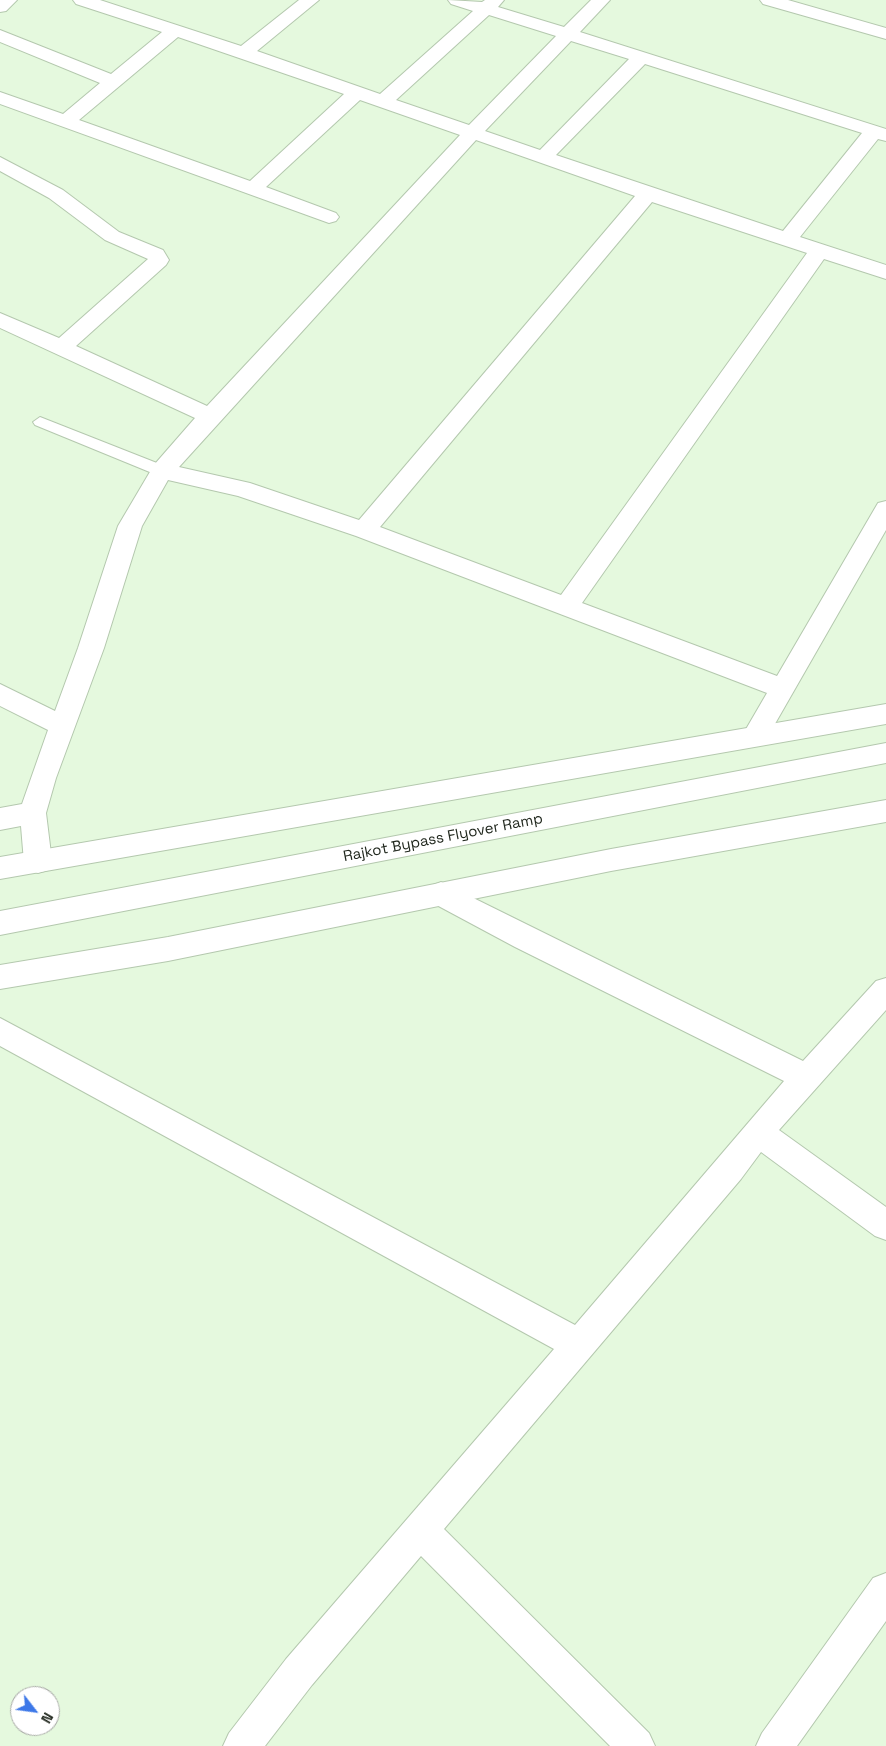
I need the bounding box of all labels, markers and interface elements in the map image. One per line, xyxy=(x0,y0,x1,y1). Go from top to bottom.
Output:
street label: Rajkot Bypass Flyover Ramp xyxy=(342,810,544,866)
north arrow xyxy=(10,1686,60,1736)
text: N xyxy=(37,1709,57,1727)

